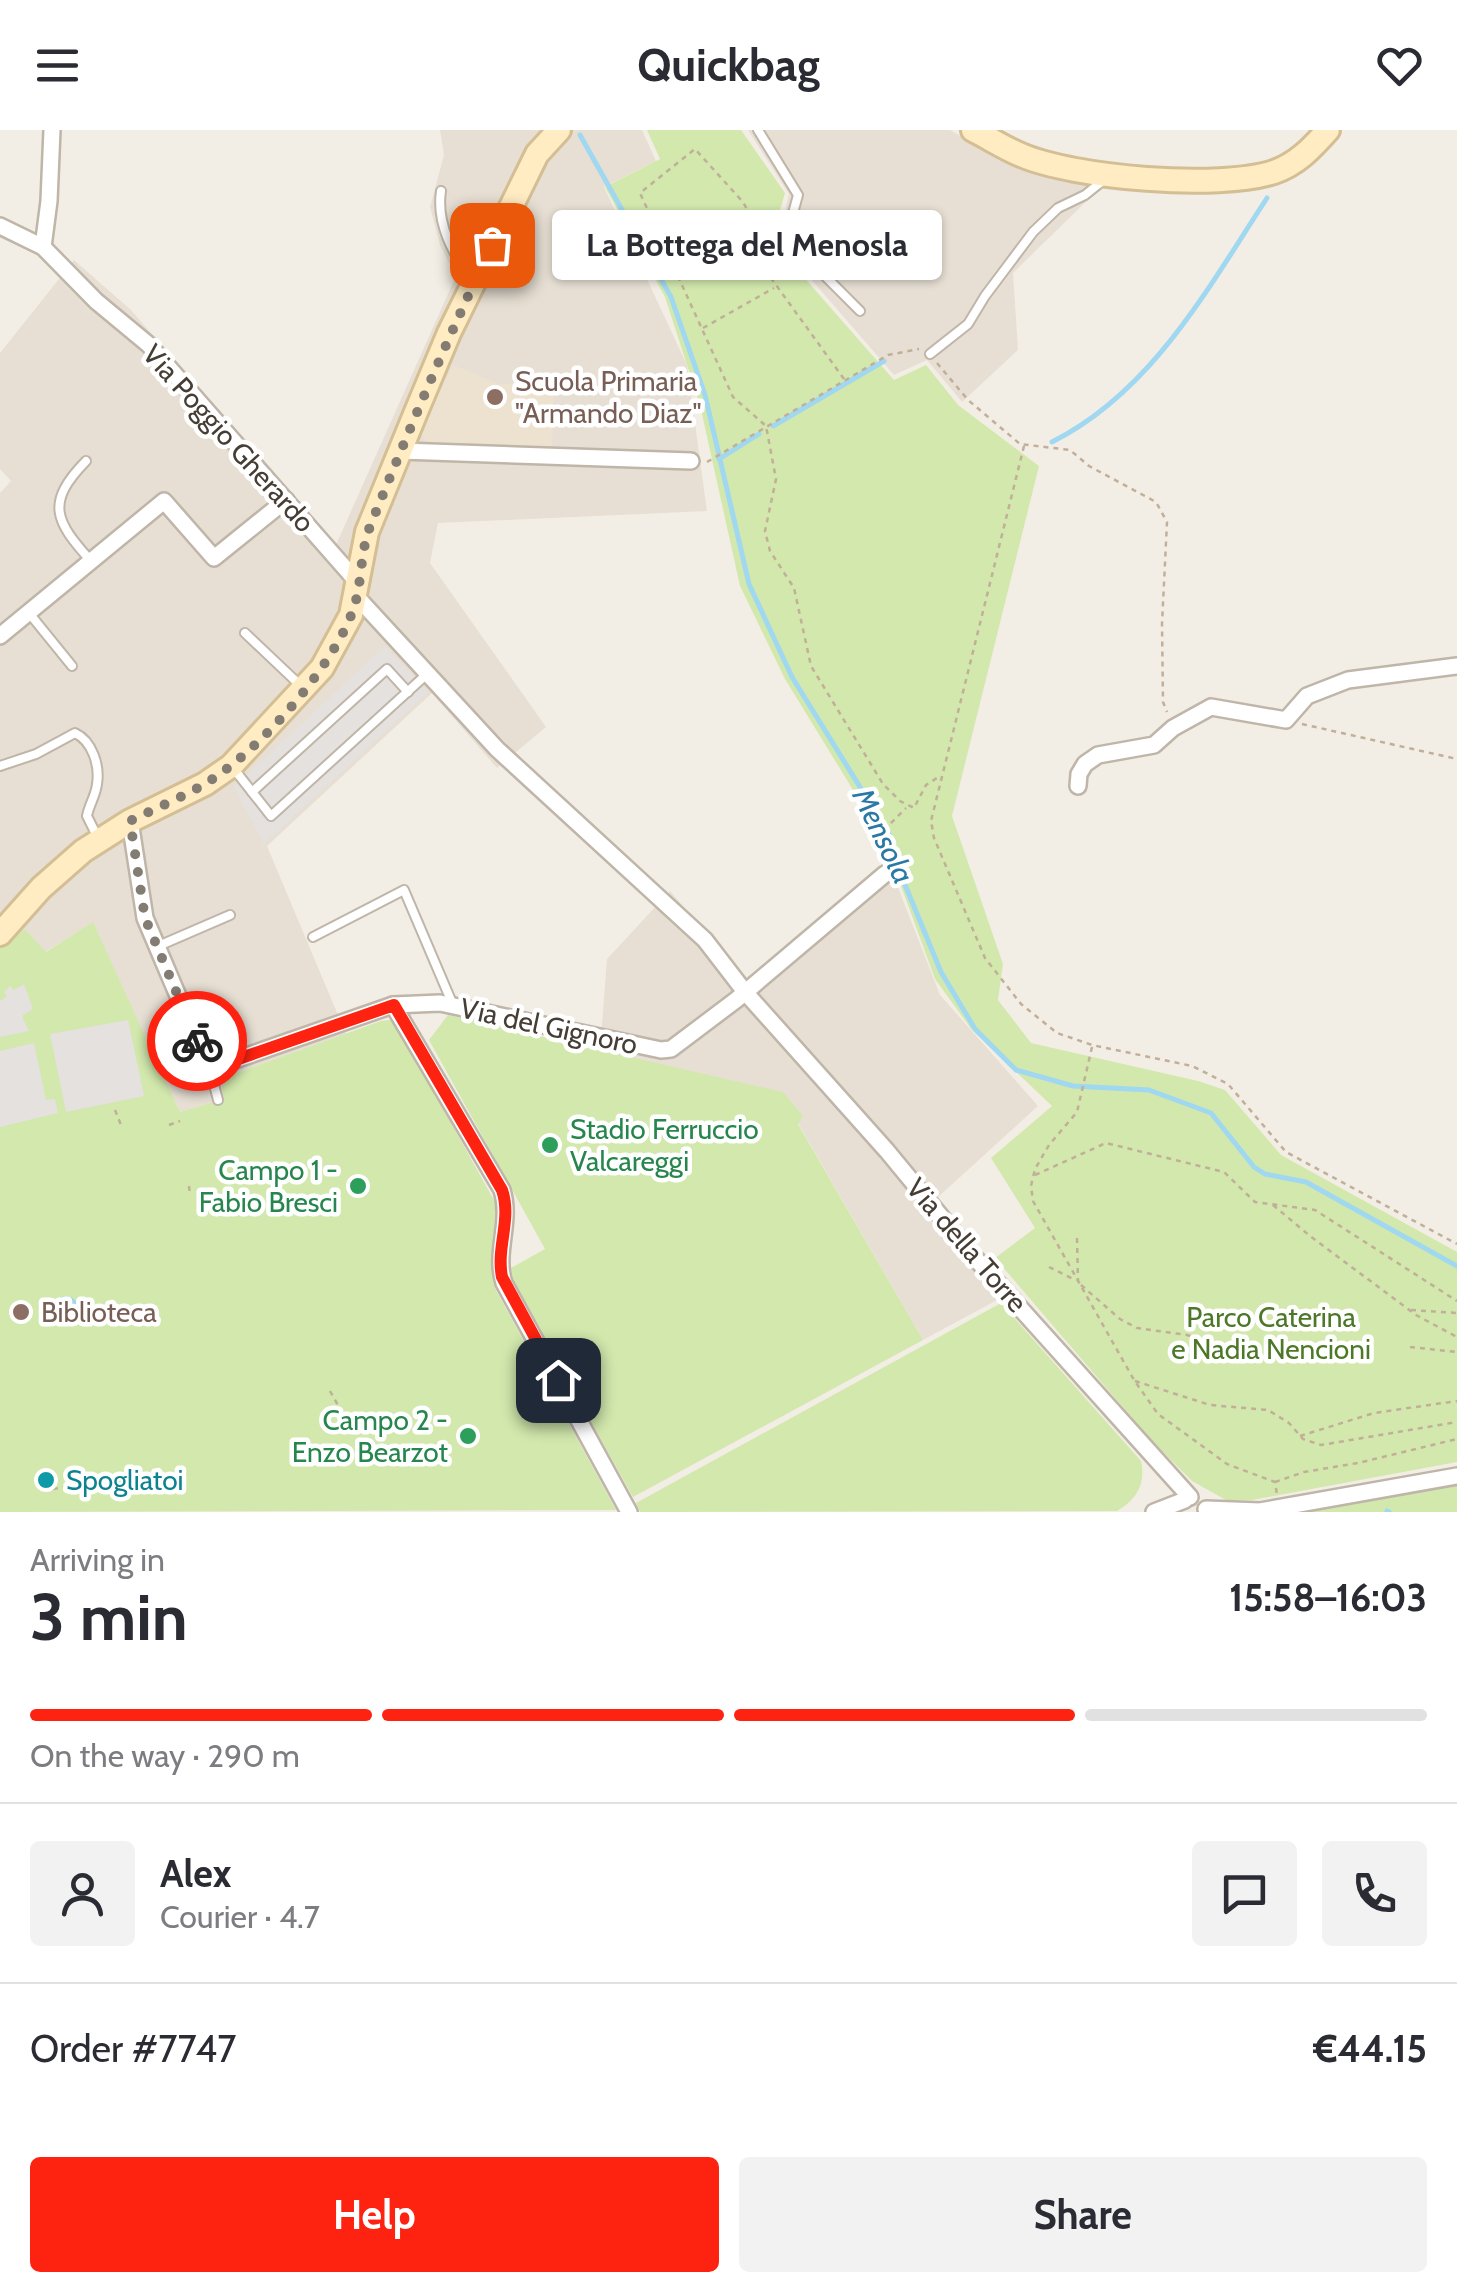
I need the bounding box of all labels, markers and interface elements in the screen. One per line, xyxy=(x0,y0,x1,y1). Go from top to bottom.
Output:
icon: menu xyxy=(30,38,85,93)
text: Quickbag xyxy=(637,38,820,92)
icon: heart xyxy=(1372,38,1427,93)
pin xyxy=(450,203,535,288)
callout: La Bottega del Menosla xyxy=(552,210,942,280)
icon: bag xyxy=(465,218,520,273)
text: La Bottega del Menosla xyxy=(586,225,908,264)
street label: Via Poggio Gherardo xyxy=(136,337,322,539)
place label: Scuola Primaria "Armando Diaz" xyxy=(515,364,702,430)
marker: Scuola Primaria "Armando Diaz" xyxy=(484,386,506,408)
water label: Mensola xyxy=(844,781,922,890)
courier xyxy=(147,991,247,1091)
street label: Via del Gignoro xyxy=(457,991,641,1061)
icon: bike xyxy=(170,1014,225,1069)
place label: Stadio Ferruccio Valcareggi xyxy=(570,1112,759,1178)
marker: Stadio Ferruccio Valcareggi xyxy=(539,1134,561,1156)
place label: Campo 1 - Fabio Bresci xyxy=(199,1153,338,1219)
street label: Via della Torre xyxy=(900,1171,1034,1319)
marker: Campo 1 - Fabio Bresci xyxy=(347,1175,369,1197)
place label: Biblioteca xyxy=(41,1295,157,1329)
park label: Parco Caterina e Nadia Nencioni xyxy=(1171,1300,1371,1366)
marker: Biblioteca xyxy=(10,1301,32,1323)
pin xyxy=(516,1338,601,1423)
icon: home xyxy=(531,1353,586,1408)
place label: Campo 2 - Enzo Bearzot xyxy=(292,1403,448,1469)
marker: Campo 2 - Enzo Bearzot xyxy=(457,1425,479,1447)
place label: Spogliatoi xyxy=(66,1463,184,1497)
marker: Spogliatoi xyxy=(35,1469,57,1491)
text: Arriving in xyxy=(30,1540,165,1579)
text: 15:58–16:03 xyxy=(1229,1574,1427,1621)
text: 3 min xyxy=(30,1577,188,1656)
text: On the way · 290 m xyxy=(30,1736,300,1775)
button: person xyxy=(30,1841,135,1946)
button: chat xyxy=(1192,1841,1297,1946)
button: phone xyxy=(1322,1841,1427,1946)
text: Alex xyxy=(160,1850,231,1897)
text: Courier · 4.7 xyxy=(160,1897,320,1936)
text: Order #7747 xyxy=(30,2025,236,2072)
text: €44.15 xyxy=(1313,2025,1427,2072)
button: Help xyxy=(30,2157,719,2272)
button: Share xyxy=(739,2157,1427,2272)

